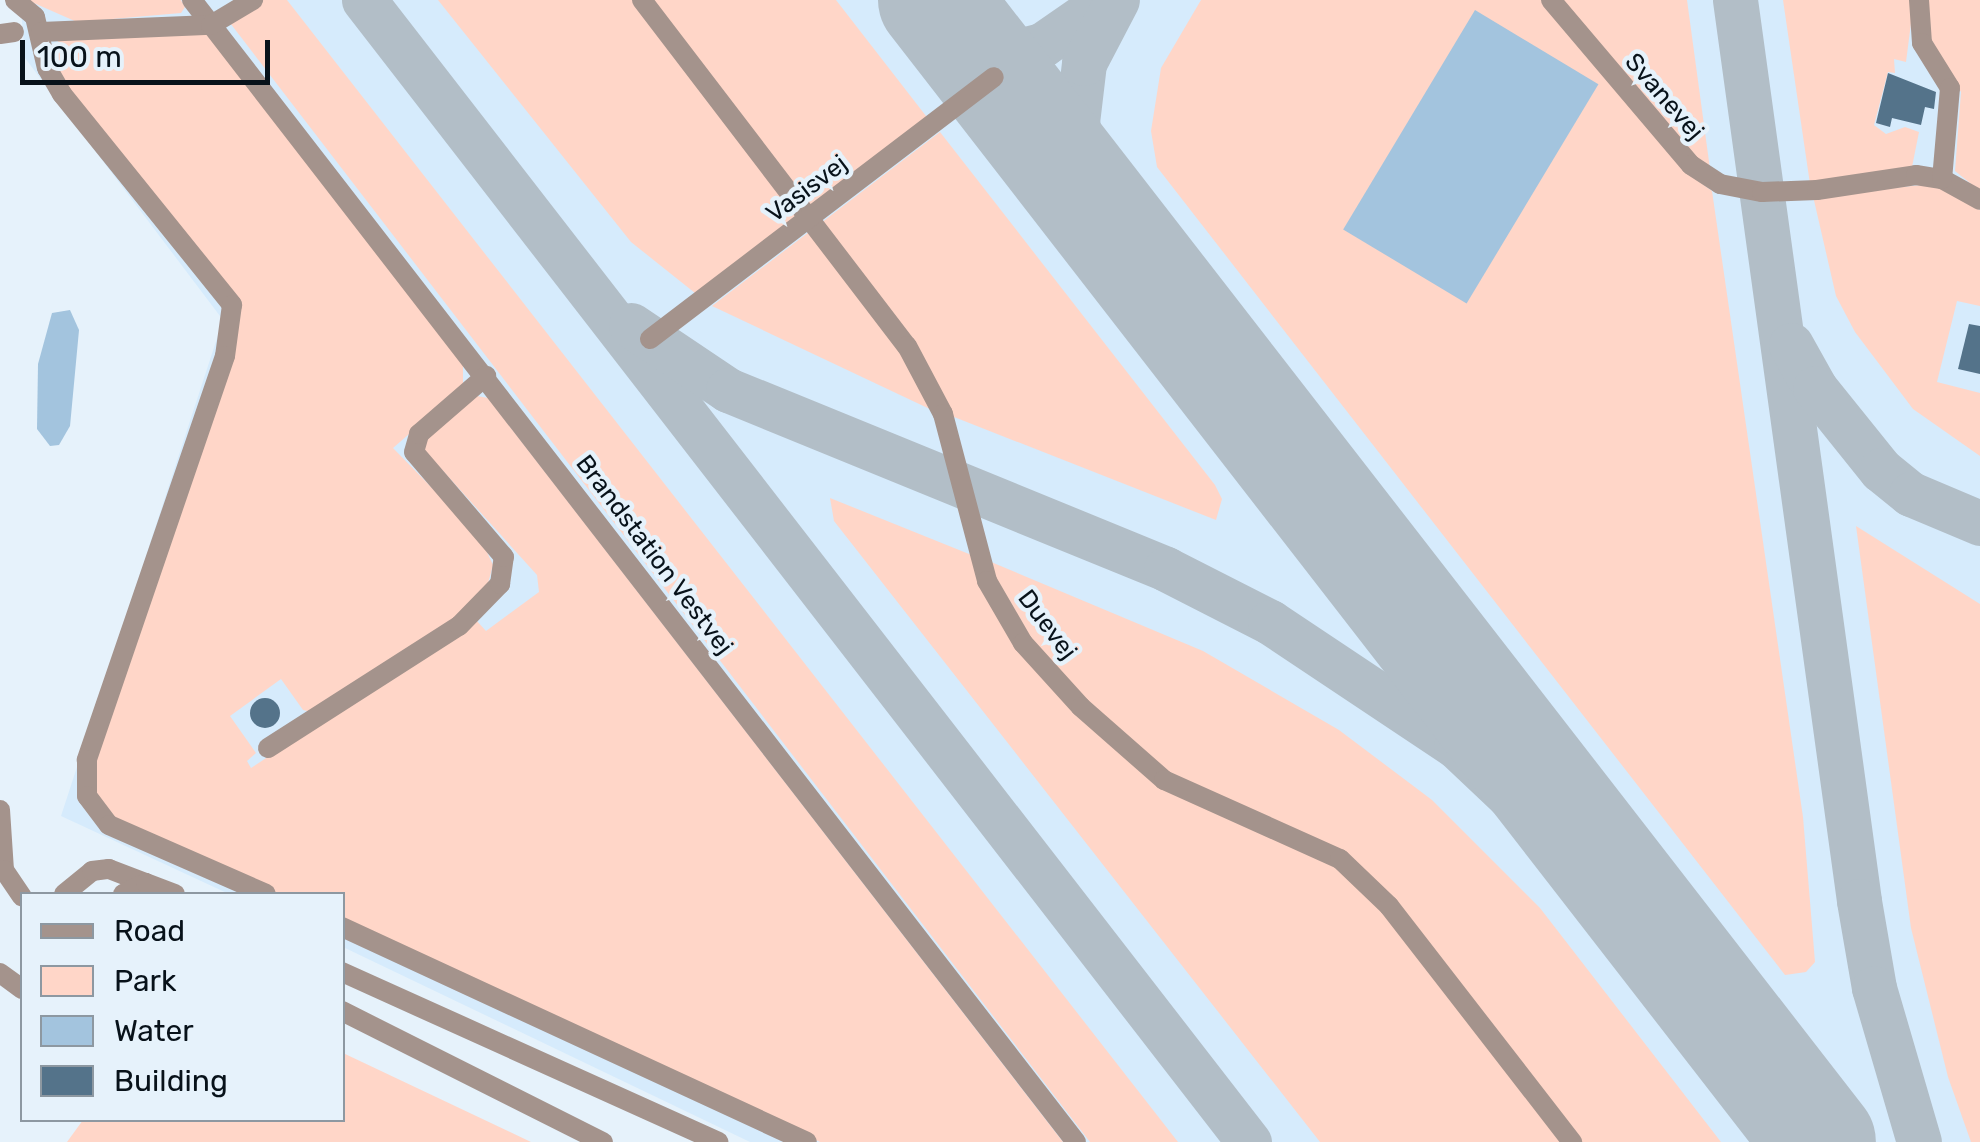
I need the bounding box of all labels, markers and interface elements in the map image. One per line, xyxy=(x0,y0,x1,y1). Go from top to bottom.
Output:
scale bar xyxy=(25,20,275,82)
text: 100 m xyxy=(37,39,122,75)
street label: Svanevej xyxy=(1618,48,1710,146)
street label: Vasisvej xyxy=(761,149,853,229)
street label: Brandstation Vestvej xyxy=(569,449,739,661)
street label: Duevej xyxy=(1011,584,1083,666)
legend xyxy=(20,892,345,1122)
text: Road xyxy=(114,913,185,949)
text: Park xyxy=(114,963,176,999)
text: Water xyxy=(114,1013,194,1049)
text: Building xyxy=(114,1063,228,1099)

